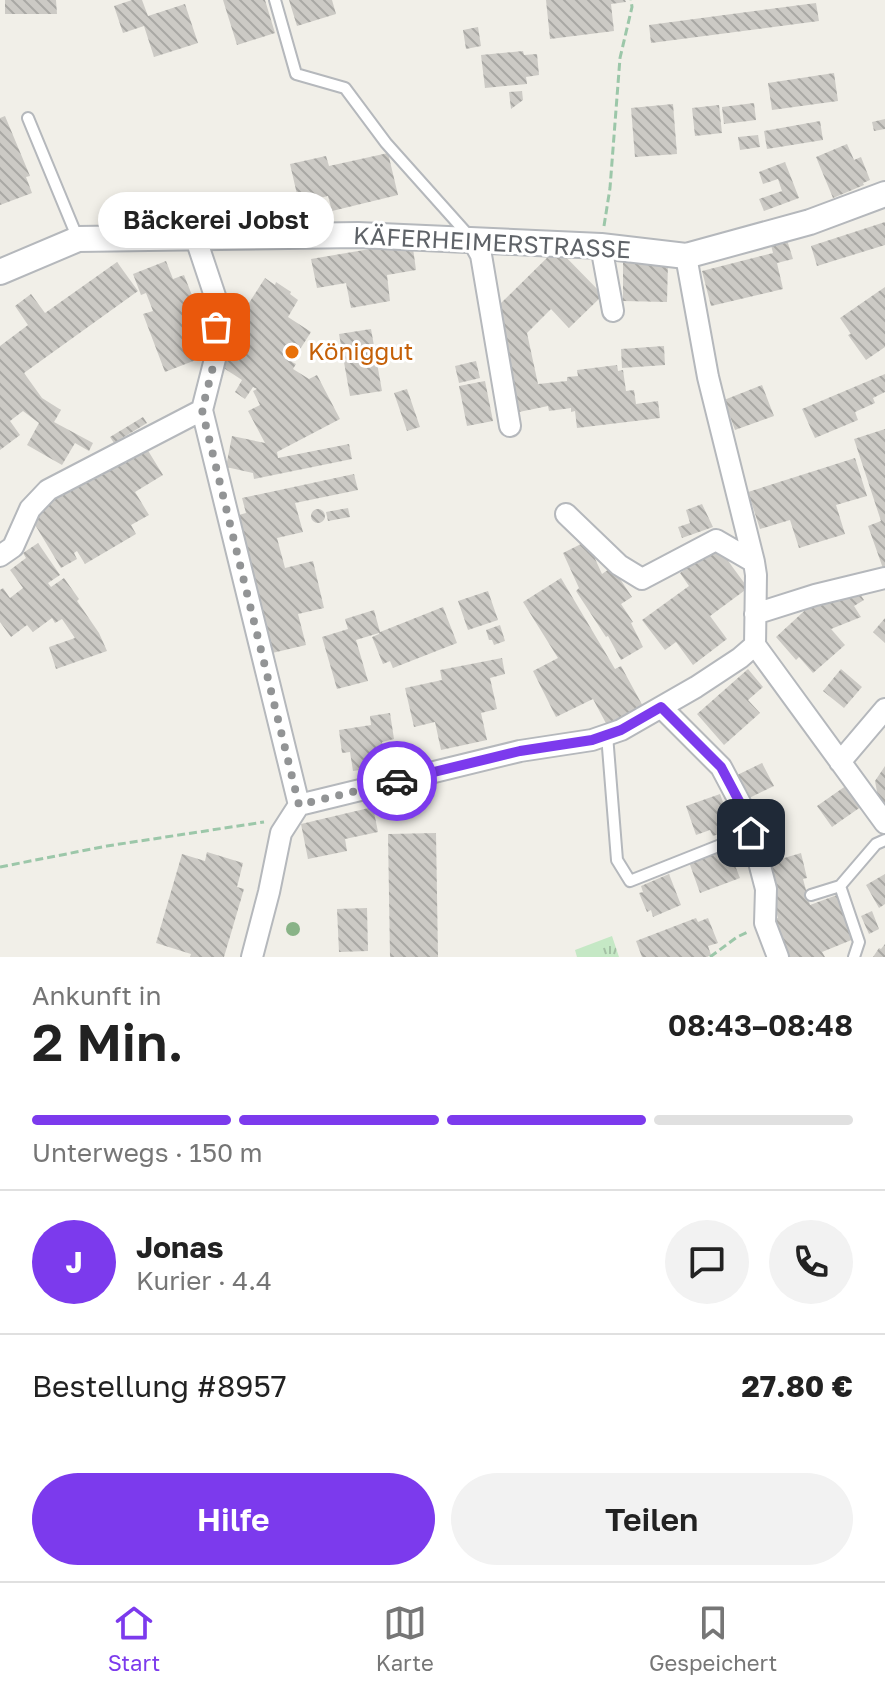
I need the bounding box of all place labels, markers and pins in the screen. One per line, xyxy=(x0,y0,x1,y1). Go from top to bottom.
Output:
callout: Bäckerei Jobst xyxy=(98,191,334,247)
pin xyxy=(182,293,250,361)
place label: Königgut xyxy=(308,336,413,365)
marker: Königgut xyxy=(283,343,301,361)
pin xyxy=(717,799,785,867)

